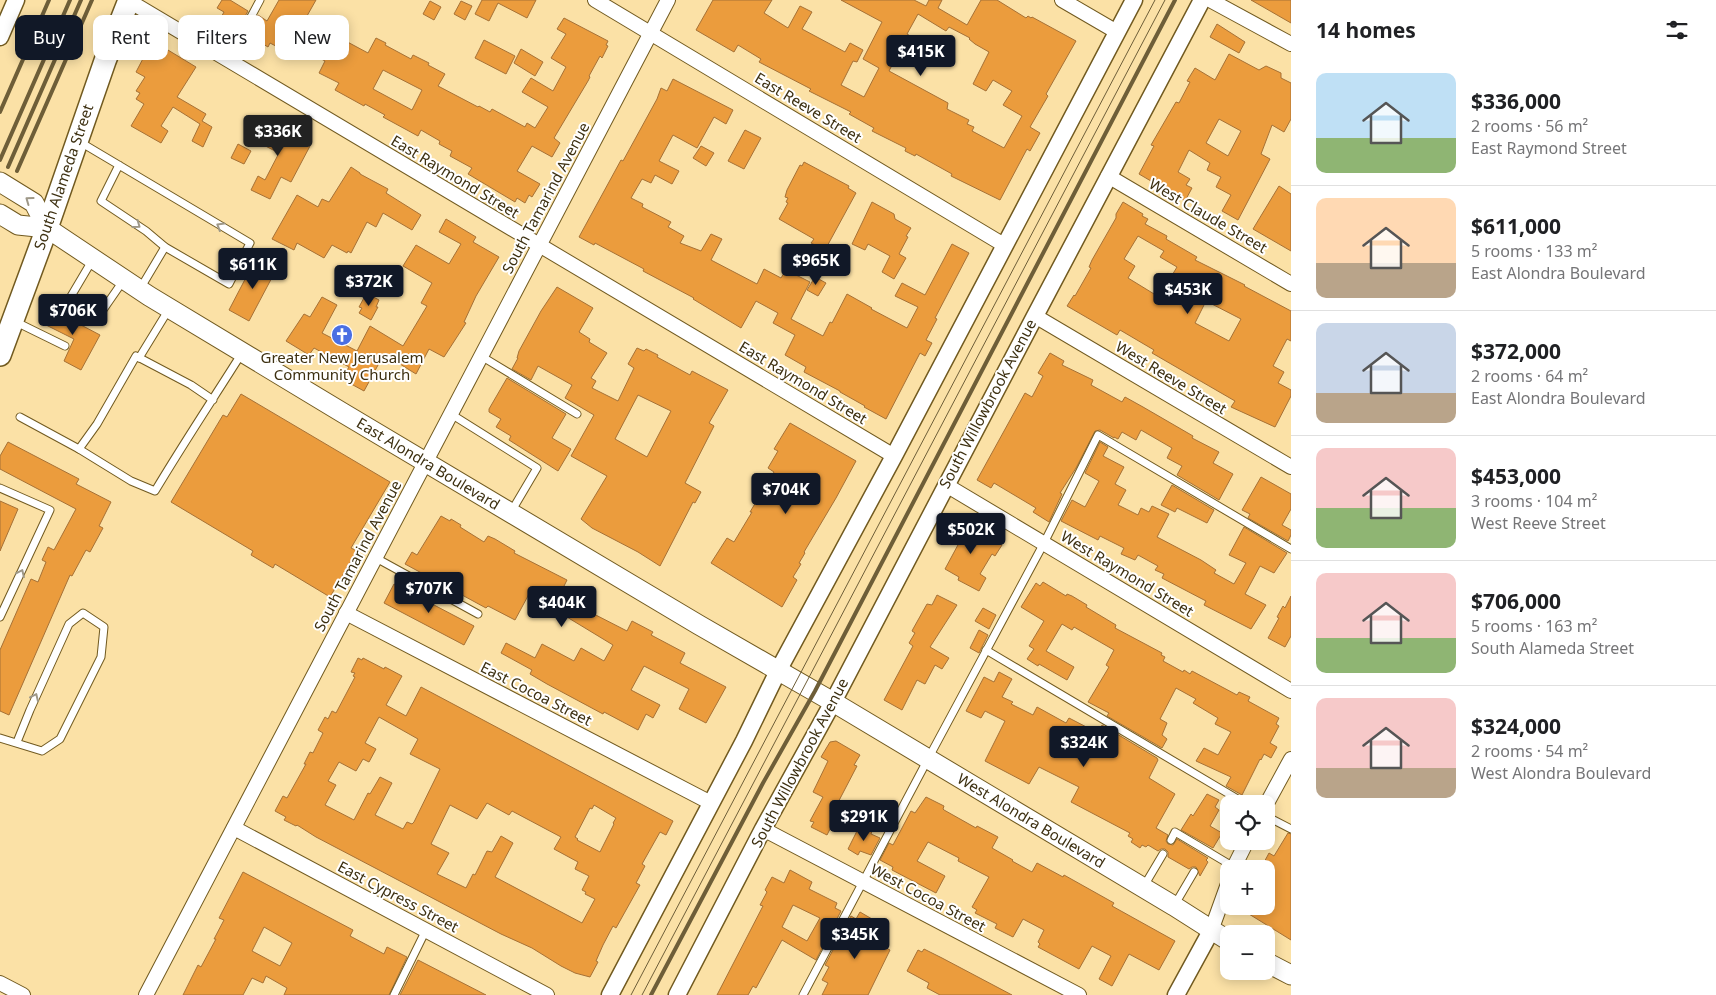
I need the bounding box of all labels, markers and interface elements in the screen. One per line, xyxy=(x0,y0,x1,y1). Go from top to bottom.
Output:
chip: Buy xyxy=(15,15,83,60)
chip: Rent xyxy=(93,15,168,60)
chip: Filters xyxy=(178,15,265,60)
chip: New xyxy=(275,15,349,60)
text: 14 homes xyxy=(1316,16,1416,44)
icon: filters xyxy=(1663,16,1691,44)
pin: $415K xyxy=(886,34,956,77)
text: $415K xyxy=(897,40,945,62)
street label: East Reeve Street xyxy=(751,67,866,147)
text: $336,000 xyxy=(1471,87,1561,115)
icon: home xyxy=(1356,93,1416,153)
street label: South Alameda Street xyxy=(29,101,98,252)
pin: $336K xyxy=(243,114,313,157)
text: 2 rooms · 56 m² xyxy=(1471,115,1588,137)
street label: South Tamarind Avenue xyxy=(497,119,593,277)
text: $336K xyxy=(254,120,302,142)
street label: East Raymond Street xyxy=(388,130,524,223)
text: East Raymond Street xyxy=(1471,137,1627,159)
street label: West Claude Street xyxy=(1146,173,1272,257)
one-way arrow xyxy=(25,197,34,206)
text: $611,000 xyxy=(1471,212,1561,240)
icon: home xyxy=(1356,218,1416,278)
one-way arrow xyxy=(131,219,141,228)
one-way arrow xyxy=(217,223,226,233)
text: 5 rooms · 133 m² xyxy=(1471,240,1597,262)
pin: $965K xyxy=(781,244,851,286)
pin: $611K xyxy=(218,248,288,290)
text: $965K xyxy=(792,249,840,271)
text: $611K xyxy=(229,253,277,275)
text: East Alondra Boulevard xyxy=(1471,262,1646,284)
pin: $372K xyxy=(334,264,404,307)
text: $372K xyxy=(345,270,393,292)
pin: $453K xyxy=(1153,272,1223,315)
text: $453K xyxy=(1164,278,1212,300)
pin: $706K xyxy=(38,294,108,336)
text: $706K xyxy=(49,299,97,321)
street label: South Willowbrook Avenue xyxy=(934,315,1040,492)
church icon: Greater New Jerusalem Community Church xyxy=(330,323,354,347)
street label: East Raymond Street xyxy=(736,336,872,429)
street label: West Reeve Street xyxy=(1112,336,1231,419)
text: $372,000 xyxy=(1471,337,1561,365)
icon: home xyxy=(1356,343,1416,403)
place label: Greater New Jerusalem Community Church xyxy=(261,347,423,384)
text: 2 rooms · 64 m² xyxy=(1471,365,1588,387)
text: East Alondra Boulevard xyxy=(1471,387,1646,409)
street label: East Alondra Boulevard xyxy=(353,412,504,514)
text: $453,000 xyxy=(1471,462,1561,490)
icon: home xyxy=(1356,468,1416,528)
pin: $704K xyxy=(751,472,821,515)
street label: South Tamarind Avenue xyxy=(309,477,405,635)
text: $704K xyxy=(762,478,810,500)
text: 3 rooms · 104 m² xyxy=(1471,490,1597,512)
pin: $502K xyxy=(936,512,1006,555)
text: West Reeve Street xyxy=(1471,512,1606,534)
text: $502K xyxy=(947,518,995,540)
street label: West Raymond Street xyxy=(1057,526,1198,621)
one-way arrow xyxy=(14,569,25,578)
pin: $707K xyxy=(394,572,464,614)
text: $707K xyxy=(405,577,453,599)
pin: $404K xyxy=(527,586,597,628)
text: $706,000 xyxy=(1471,587,1561,615)
text: $404K xyxy=(538,591,586,613)
icon: home xyxy=(1356,593,1416,653)
text: 5 rooms · 163 m² xyxy=(1471,615,1597,637)
text: South Alameda Street xyxy=(1471,637,1634,659)
street label: East Cocoa Street xyxy=(477,656,596,730)
street label: South Willowbrook Avenue xyxy=(746,674,852,851)
one-way arrow xyxy=(29,693,40,702)
text: $324,000 xyxy=(1471,712,1561,740)
icon: home xyxy=(1356,718,1416,778)
pin: $324K xyxy=(1049,726,1119,768)
text: $324K xyxy=(1060,731,1108,753)
text: 2 rooms · 54 m² xyxy=(1471,740,1588,762)
text: West Alondra Boulevard xyxy=(1471,762,1651,784)
street label: West Alondra Boulevard xyxy=(954,768,1109,872)
map controls xyxy=(1220,795,1275,980)
button: locate xyxy=(1220,795,1275,850)
pin: $291K xyxy=(829,800,899,842)
text: $291K xyxy=(840,805,888,827)
street label: East Cypress Street xyxy=(335,856,463,937)
street label: West Cocoa Street xyxy=(867,858,990,936)
button: + xyxy=(1220,860,1275,915)
pin: $345K xyxy=(820,918,890,960)
text: $345K xyxy=(831,923,879,945)
button: − xyxy=(1220,925,1275,980)

